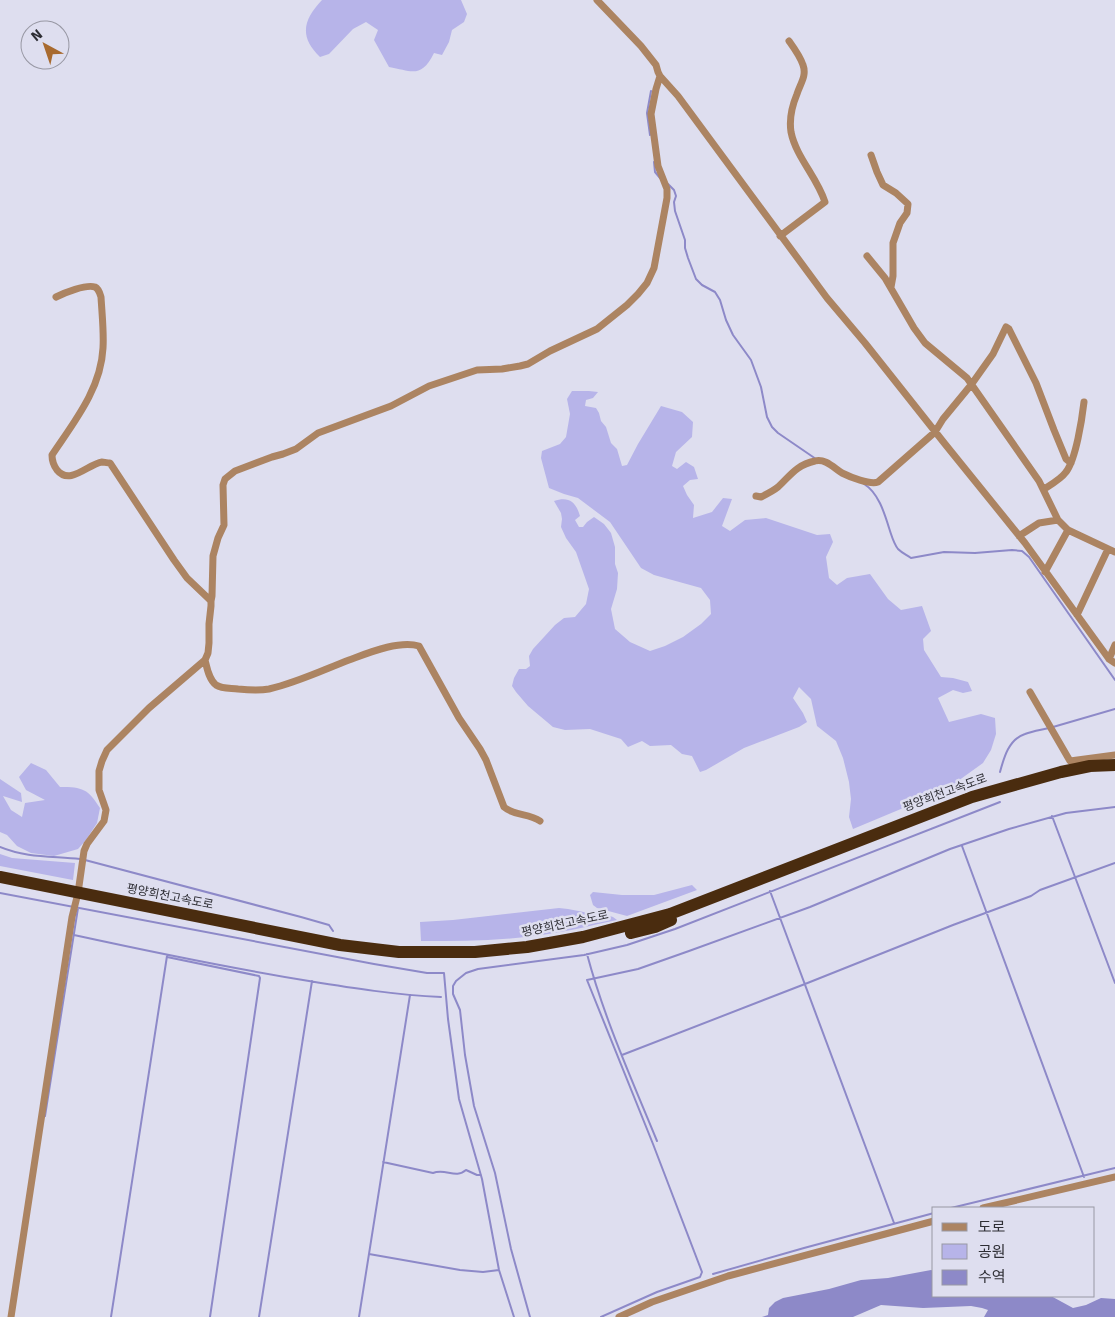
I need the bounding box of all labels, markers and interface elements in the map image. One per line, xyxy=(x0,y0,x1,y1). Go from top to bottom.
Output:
north arrow xyxy=(20,20,70,70)
text: N xyxy=(28,26,46,45)
street label: 평양희천고속도로 xyxy=(901,771,989,815)
street label: 평양희천고속도로 xyxy=(125,881,215,913)
street label: 평양희천고속도로 xyxy=(520,907,610,941)
legend xyxy=(932,1207,1095,1297)
text: 도로 xyxy=(978,1218,1006,1236)
text: 공원 xyxy=(978,1243,1006,1261)
text: 수역 xyxy=(978,1268,1006,1286)

